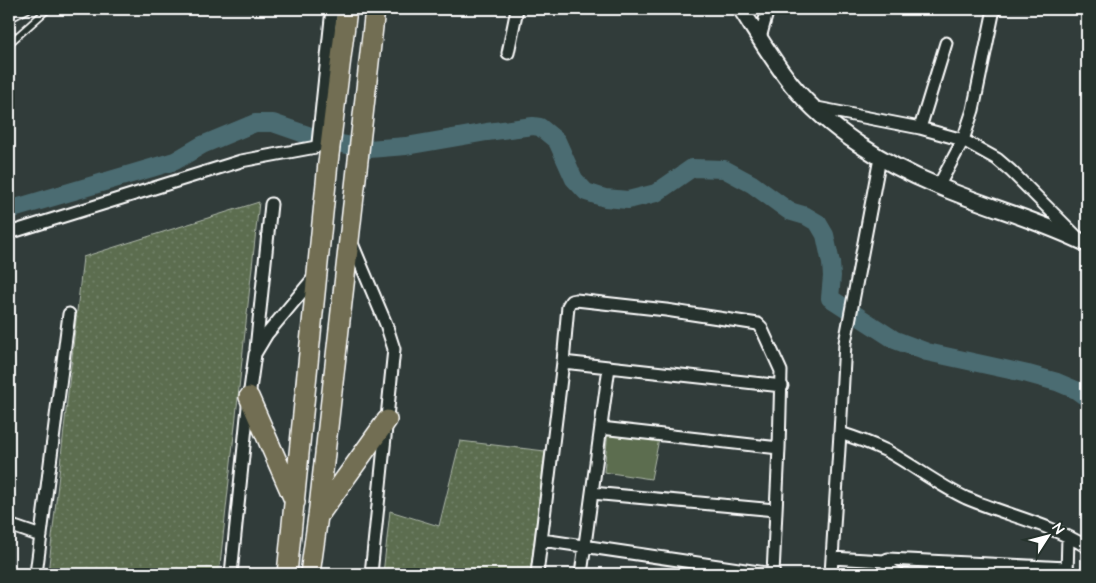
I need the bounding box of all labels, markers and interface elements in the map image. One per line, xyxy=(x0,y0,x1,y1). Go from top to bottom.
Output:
north arrow xyxy=(1024,510,1074,560)
text: N xyxy=(1047,520,1069,539)

